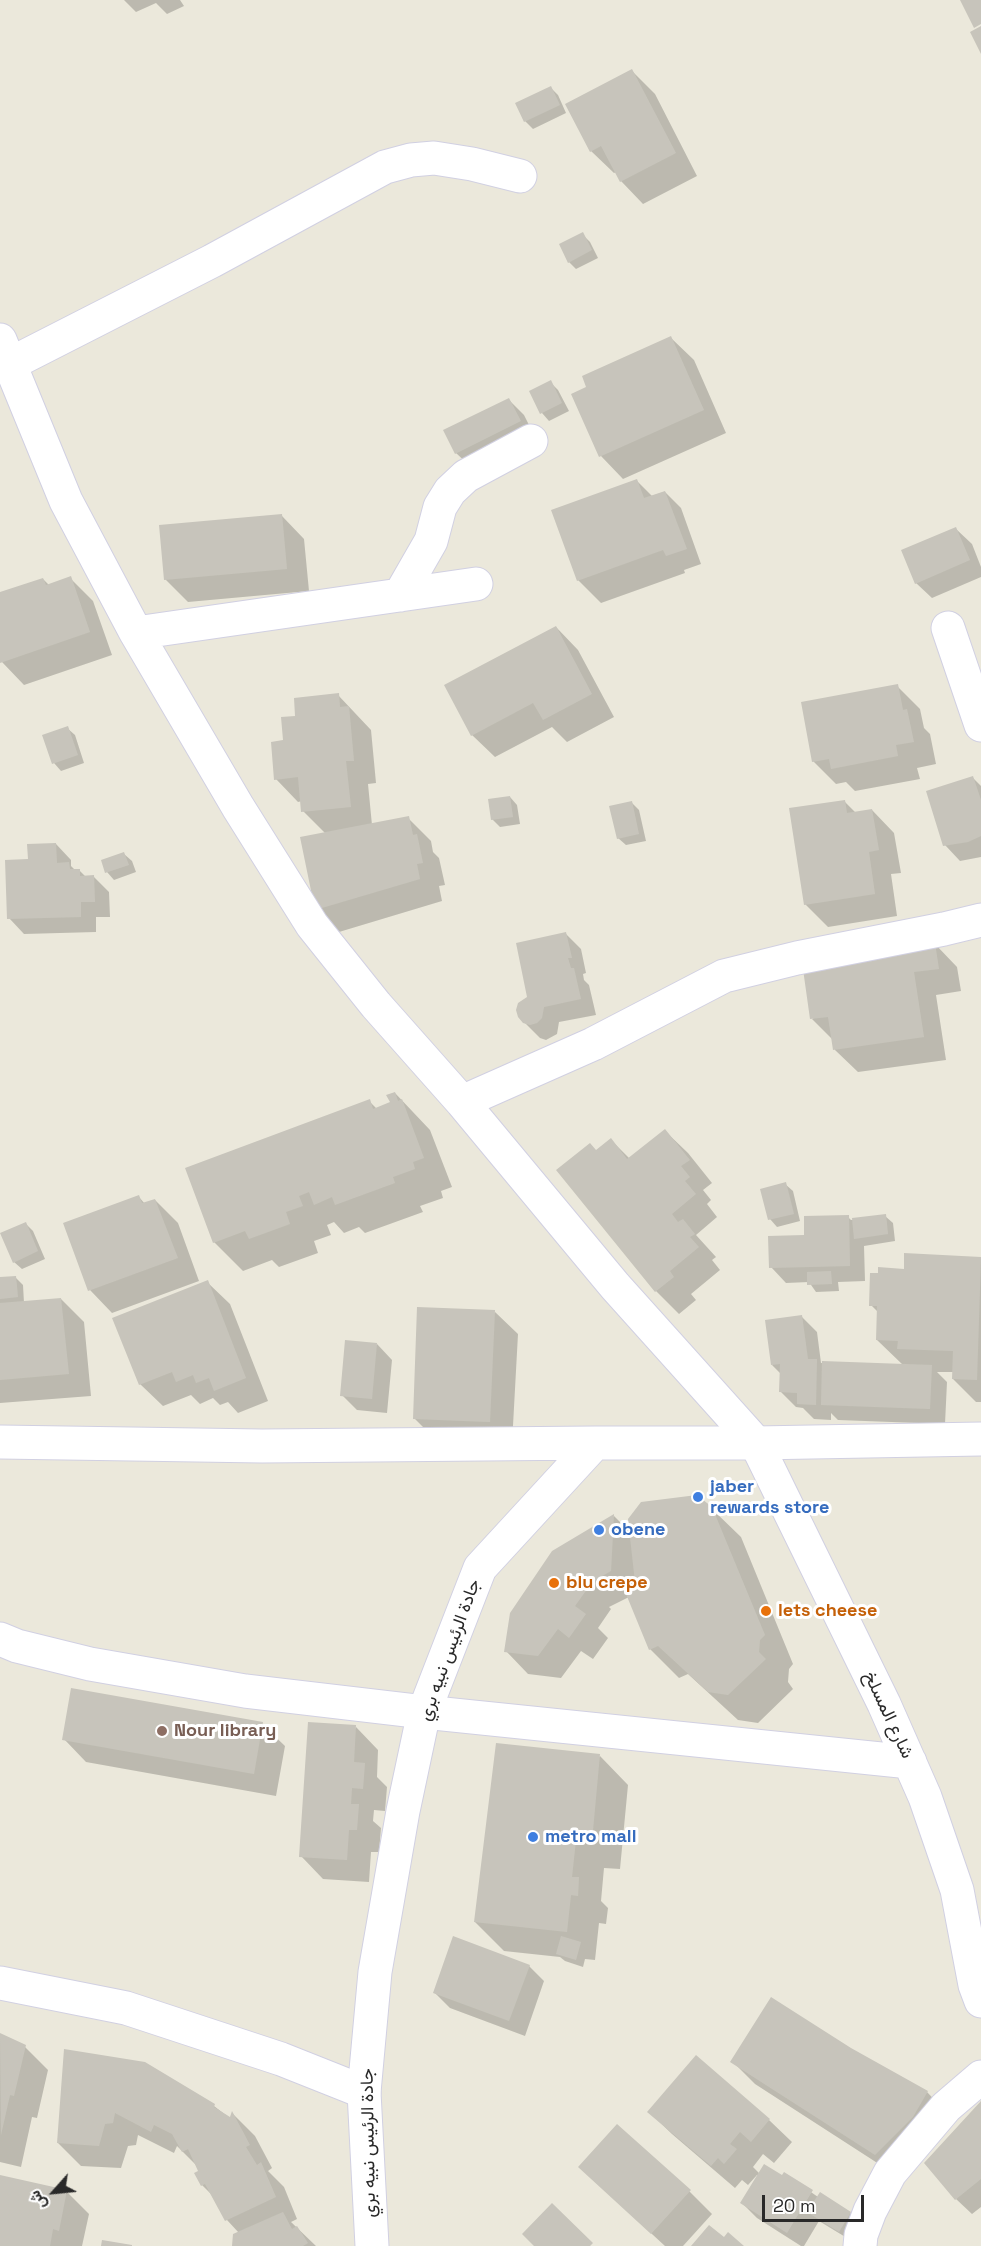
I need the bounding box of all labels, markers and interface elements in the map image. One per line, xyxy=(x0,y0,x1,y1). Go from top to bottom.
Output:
place label: jaber rewards store xyxy=(710,1476,829,1518)
marker: jaber rewards store xyxy=(691,1490,705,1504)
place label: obene xyxy=(611,1519,665,1541)
marker: obene xyxy=(592,1523,606,1537)
place label: blu crepe xyxy=(566,1572,648,1594)
street label: جادة الرئيس نبيه بري xyxy=(414,1576,486,1724)
marker: blu crepe xyxy=(547,1576,561,1590)
place label: lets cheese xyxy=(778,1600,877,1622)
marker: lets cheese xyxy=(759,1604,773,1618)
street label: شارع المسلخ xyxy=(858,1668,918,1762)
place label: Nour library xyxy=(174,1720,276,1742)
marker: Nour library xyxy=(155,1724,169,1738)
place label: metro mall xyxy=(545,1826,636,1848)
marker: metro mall xyxy=(526,1830,540,1844)
street label: جادة الرئيس نبيه بري xyxy=(357,2068,381,2218)
north arrow xyxy=(24,2162,84,2222)
scale bar xyxy=(765,2183,867,2221)
text: ش xyxy=(24,2187,51,2214)
text: 20 m xyxy=(773,2194,816,2217)

